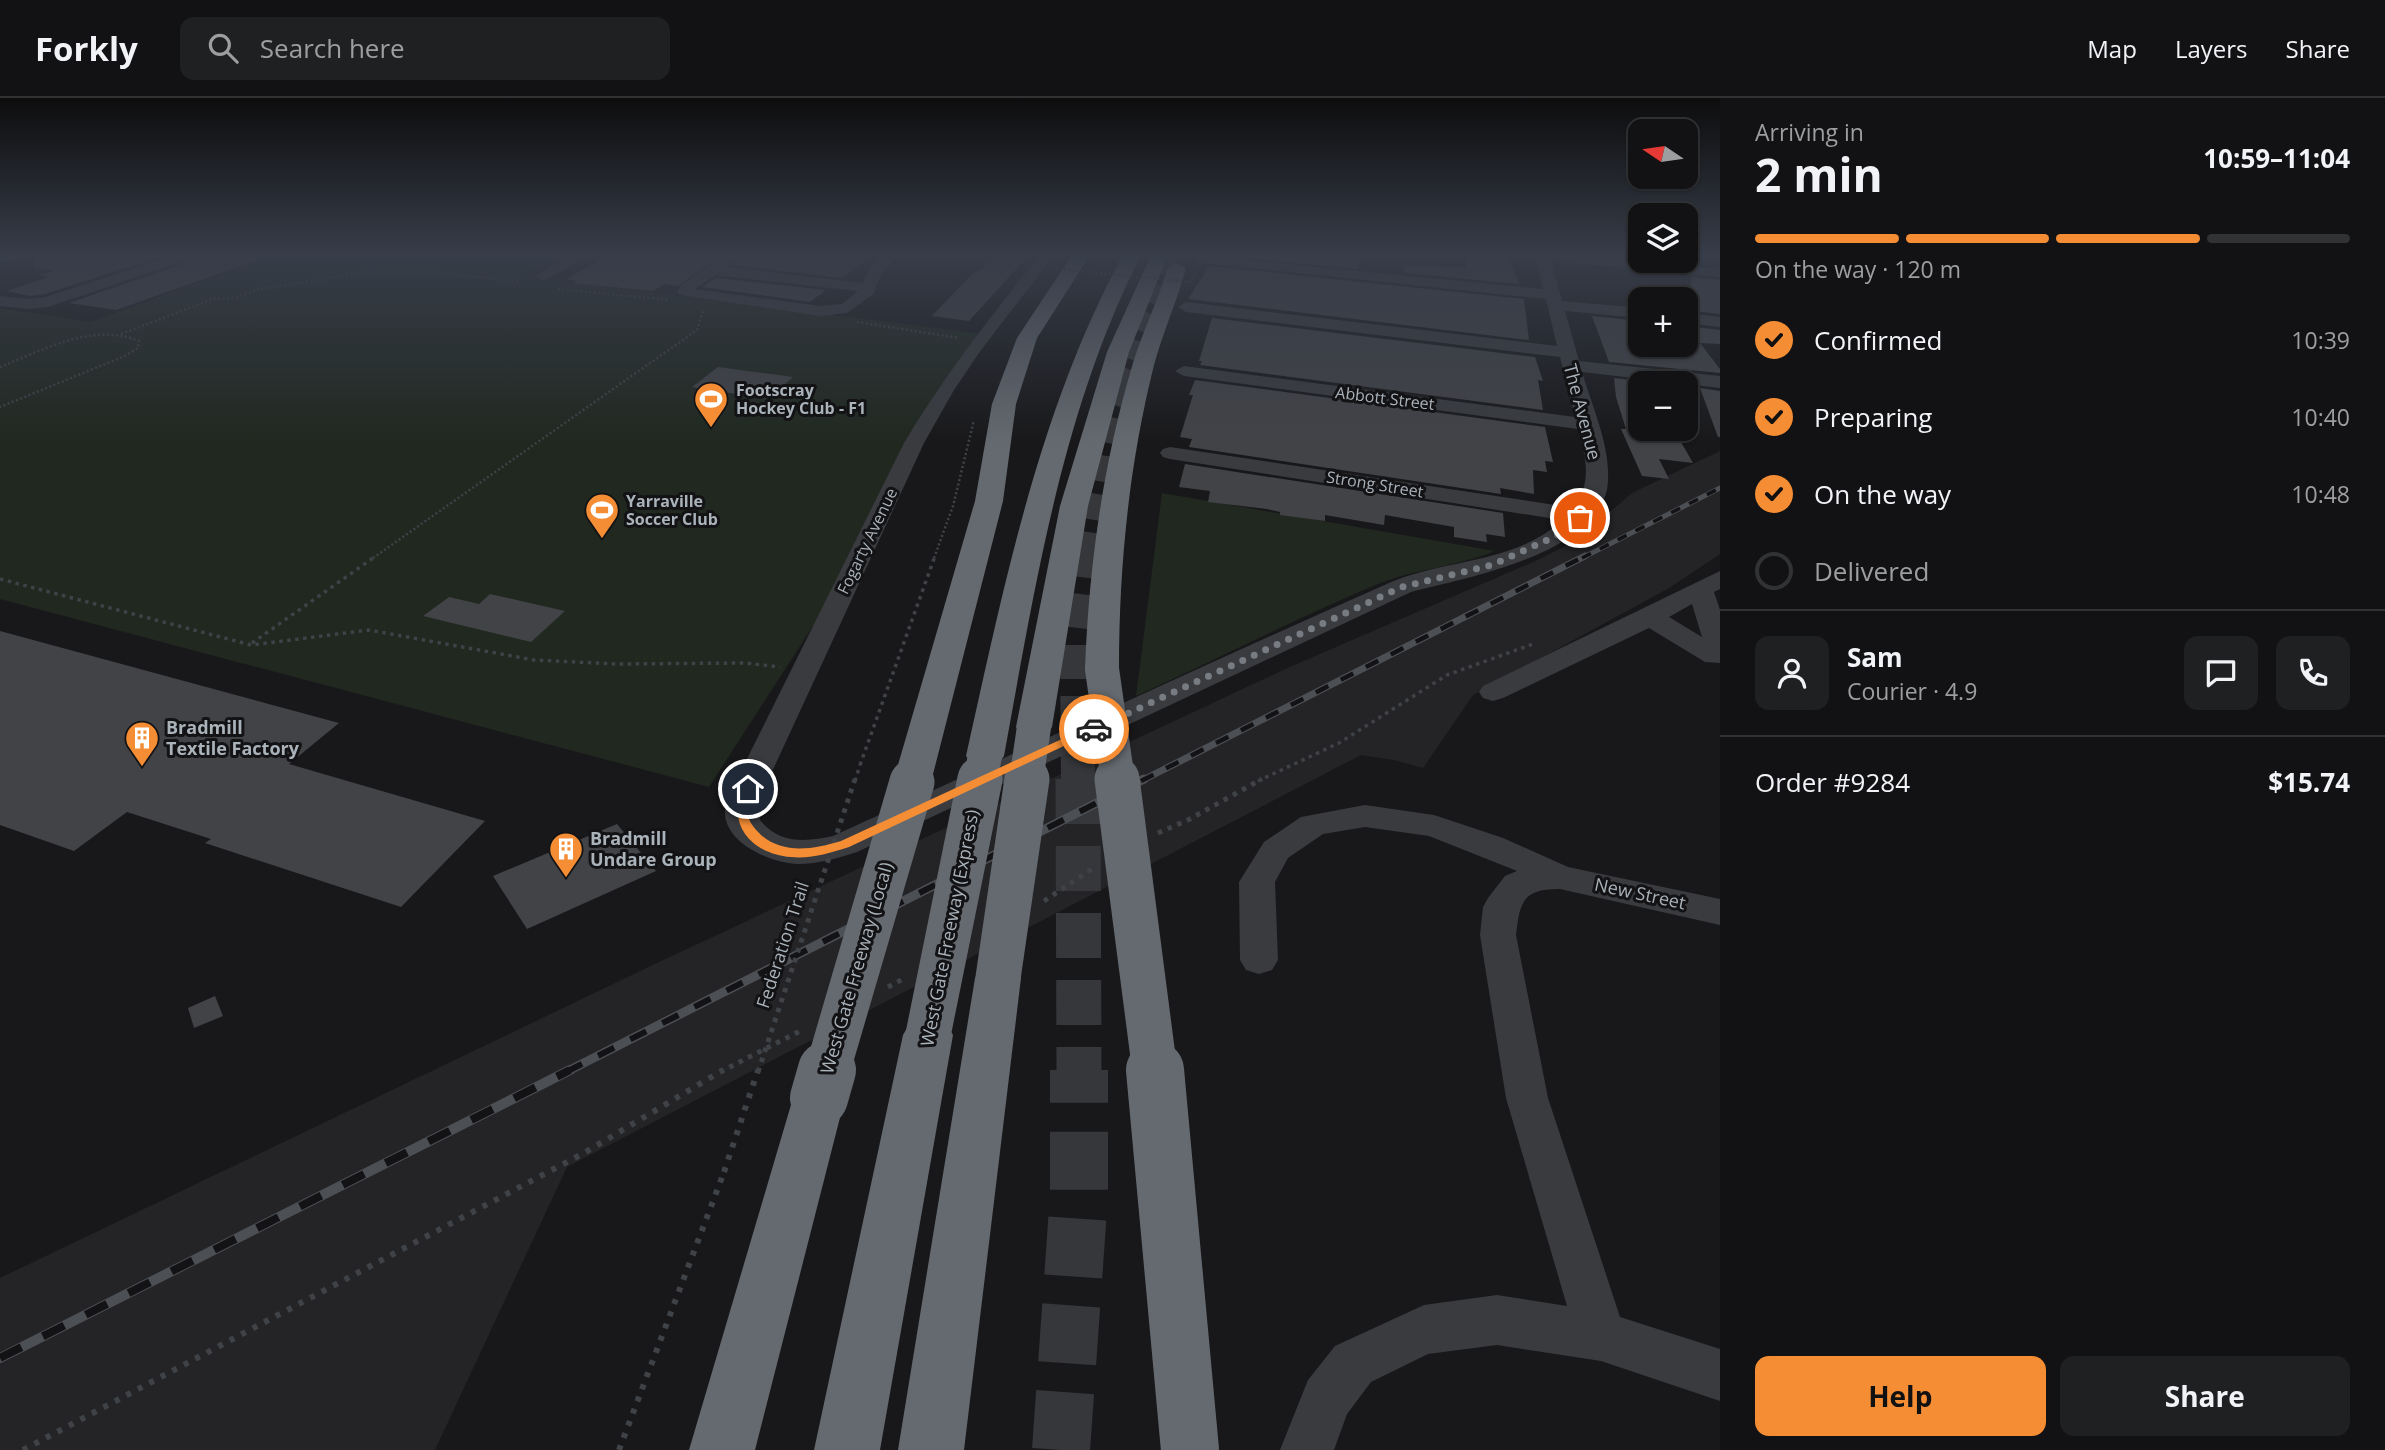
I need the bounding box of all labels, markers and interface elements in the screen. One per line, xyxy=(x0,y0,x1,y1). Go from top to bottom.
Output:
search box xyxy=(180,17,670,80)
text: Forkly xyxy=(35,26,138,71)
icon: search xyxy=(204,29,242,67)
text: Search here xyxy=(260,30,405,66)
text: Map xyxy=(2087,32,2137,65)
text: Layers xyxy=(2175,32,2248,65)
text: Share xyxy=(2286,32,2350,65)
text: Arriving in xyxy=(1755,116,1864,148)
north arrow xyxy=(1628,119,1698,189)
map controls xyxy=(1628,119,1698,441)
text: 10:59–11:04 xyxy=(2203,140,2350,176)
text: 2 min xyxy=(1755,143,1883,205)
button: layers xyxy=(1628,203,1698,273)
text: On the way · 120 m xyxy=(1755,253,1961,285)
button: + xyxy=(1628,287,1698,357)
icon: check xyxy=(1755,321,1793,359)
text: Confirmed xyxy=(1814,322,1942,358)
text: 10:39 xyxy=(2291,324,2350,356)
street label: The Avenue xyxy=(1559,361,1607,462)
button: − xyxy=(1628,371,1698,441)
place label: Footscray Hockey Club - F1 xyxy=(736,379,866,419)
sports icon: Footscray Hockey Club - F1 xyxy=(692,380,730,429)
street label: Abbott Street xyxy=(1334,381,1436,415)
icon: check xyxy=(1755,398,1793,436)
text: Preparing xyxy=(1814,399,1932,435)
text: 10:40 xyxy=(2291,401,2350,433)
street label: Strong Street xyxy=(1325,465,1425,503)
icon: check xyxy=(1755,475,1793,513)
text: On the way xyxy=(1814,476,1951,512)
text: 10:48 xyxy=(2291,478,2350,510)
street label: Fogarty Avenue xyxy=(832,484,902,598)
pin xyxy=(1550,488,1610,548)
place label: Yarraville Soccer Club xyxy=(626,490,718,530)
sports icon: Yarraville Soccer Club xyxy=(583,491,621,540)
icon: bag xyxy=(1561,499,1599,537)
text: Delivered xyxy=(1814,553,1929,589)
button: person xyxy=(1755,636,1829,710)
button: chat xyxy=(2184,636,2258,710)
button: phone xyxy=(2276,636,2350,710)
text: Sam xyxy=(1847,639,1903,675)
text: Courier · 4.9 xyxy=(1847,675,1977,707)
courier xyxy=(1059,694,1129,764)
icon: car xyxy=(1075,710,1113,748)
place label: Bradmill Textile Factory xyxy=(166,715,300,760)
building icon: Bradmill Textile Factory xyxy=(123,719,161,768)
pin xyxy=(718,759,778,819)
text: Order #9284 xyxy=(1755,764,1910,800)
text: $15.74 xyxy=(2268,764,2350,800)
icon: home xyxy=(729,770,767,808)
street label: West Gate Freeway (Express) xyxy=(914,807,984,1048)
place label: Bradmill Undare Group xyxy=(590,826,717,871)
building icon: Bradmill Undare Group xyxy=(547,830,585,879)
street label: West Gate Freeway (Local) xyxy=(814,859,898,1076)
street label: New Street xyxy=(1592,872,1688,914)
street label: Federation Trail xyxy=(750,878,814,1011)
button: Help xyxy=(1755,1356,2046,1436)
button: Share xyxy=(2060,1356,2350,1436)

